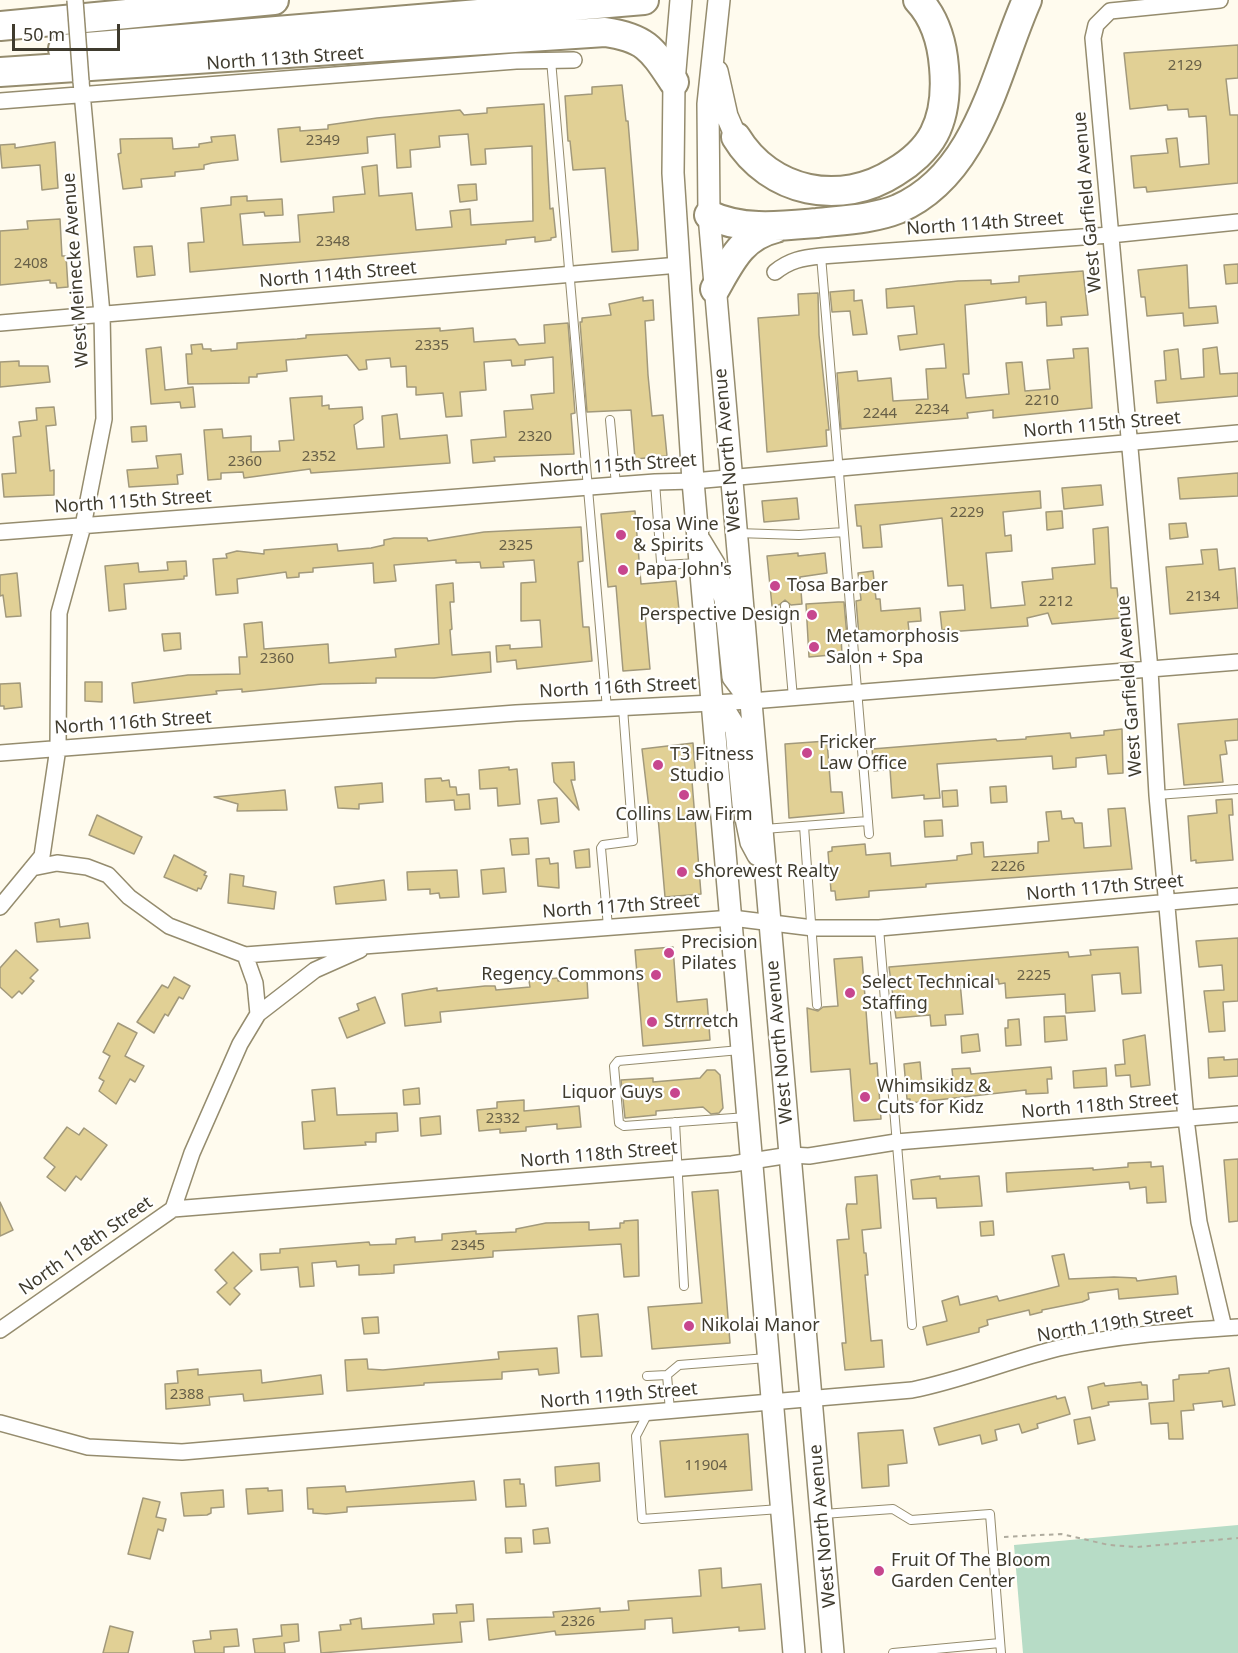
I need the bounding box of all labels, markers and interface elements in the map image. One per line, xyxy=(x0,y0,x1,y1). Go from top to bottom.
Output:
scale bar xyxy=(15,12,123,50)
text: 50 m xyxy=(23,22,65,46)
street label: North 113th Street xyxy=(206,43,364,75)
house number: 2129 xyxy=(1168,57,1202,75)
street label: West Garfield Avenue xyxy=(1069,111,1107,293)
house number: 2349 xyxy=(306,132,340,150)
street label: West Meinecke Avenue xyxy=(58,172,94,368)
street label: North 114th Street xyxy=(906,208,1064,240)
house number: 2348 xyxy=(316,233,350,251)
house number: 2408 xyxy=(14,255,48,273)
street label: North 114th Street xyxy=(258,257,418,293)
house number: 2335 xyxy=(415,337,449,355)
street label: West North Avenue xyxy=(710,367,746,533)
house number: 2210 xyxy=(1025,392,1059,410)
house number: 2234 xyxy=(915,401,949,419)
house number: 2244 xyxy=(863,405,897,423)
street label: North 115th Street xyxy=(1022,407,1182,443)
house number: 2320 xyxy=(518,428,552,446)
house number: 2352 xyxy=(302,448,336,466)
street label: North 115th Street xyxy=(539,450,697,482)
house number: 2360 xyxy=(228,453,262,471)
street label: North 115th Street xyxy=(54,486,212,518)
house number: 2229 xyxy=(950,504,984,522)
place label: Tosa Wine & Spirits xyxy=(633,514,719,556)
marker: Tosa Wine & Spirits xyxy=(614,528,628,542)
house number: 2325 xyxy=(499,537,533,555)
place label: Papa John's xyxy=(635,559,732,581)
marker: Papa John's xyxy=(616,563,630,577)
place label: Tosa Barber xyxy=(787,575,888,597)
marker: Tosa Barber xyxy=(768,579,782,593)
house number: 2134 xyxy=(1186,588,1220,606)
house number: 2212 xyxy=(1039,593,1073,611)
street label: West Garfield Avenue xyxy=(1113,595,1147,777)
place label: Perspective Design xyxy=(639,604,800,626)
marker: Perspective Design xyxy=(805,608,819,622)
place label: Metamorphosis Salon + Spa xyxy=(826,626,959,668)
marker: Metamorphosis Salon + Spa xyxy=(807,640,821,654)
house number: 2360 xyxy=(260,650,294,668)
street label: North 116th Street xyxy=(539,673,697,703)
street label: North 116th Street xyxy=(54,707,212,739)
place label: Fricker Law Office xyxy=(819,732,907,774)
place label: T3 Fitness Studio xyxy=(670,744,754,786)
marker: Fricker Law Office xyxy=(800,746,814,760)
marker: T3 Fitness Studio xyxy=(651,758,665,772)
marker: Collins Law Firm xyxy=(677,788,691,802)
place label: Collins Law Firm xyxy=(615,804,753,826)
house number: 2226 xyxy=(991,858,1025,876)
place label: Shorewest Realty xyxy=(694,861,839,883)
marker: Shorewest Realty xyxy=(675,865,689,879)
street label: North 117th Street xyxy=(1025,870,1185,906)
street label: North 117th Street xyxy=(542,891,700,923)
place label: Precision Pilates xyxy=(681,932,758,974)
marker: Precision Pilates xyxy=(662,946,676,960)
street label: West North Avenue xyxy=(762,959,798,1125)
place label: Regency Commons xyxy=(481,964,644,986)
house number: 2225 xyxy=(1017,967,1051,985)
marker: Regency Commons xyxy=(649,968,663,982)
place label: Select Technical Staffing xyxy=(862,972,994,1014)
marker: Select Technical Staffing xyxy=(843,986,857,1000)
place label: Strrretch xyxy=(664,1011,739,1033)
marker: Strrretch xyxy=(645,1015,659,1029)
place label: Whimsikidz & Cuts for Kidz xyxy=(877,1076,991,1118)
place label: Liquor Guys xyxy=(562,1082,663,1104)
marker: Liquor Guys xyxy=(668,1086,682,1100)
street label: North 118th Street xyxy=(1020,1088,1180,1124)
marker: Whimsikidz & Cuts for Kidz xyxy=(858,1090,872,1104)
house number: 2332 xyxy=(486,1110,520,1128)
street label: North 118th Street xyxy=(519,1137,679,1173)
street label: North 118th Street xyxy=(15,1192,157,1300)
house number: 2345 xyxy=(451,1237,485,1255)
street label: North 119th Street xyxy=(1035,1301,1195,1347)
place label: Nikolai Manor xyxy=(701,1315,820,1337)
marker: Nikolai Manor xyxy=(682,1319,696,1333)
street label: North 119th Street xyxy=(539,1378,699,1414)
house number: 2388 xyxy=(170,1386,204,1404)
street label: West North Avenue xyxy=(805,1443,841,1609)
house number: 11904 xyxy=(685,1457,727,1475)
place label: Fruit Of The Bloom Garden Center xyxy=(891,1550,1051,1592)
marker: Fruit Of The Bloom Garden Center xyxy=(872,1564,886,1578)
house number: 2326 xyxy=(561,1613,595,1631)

